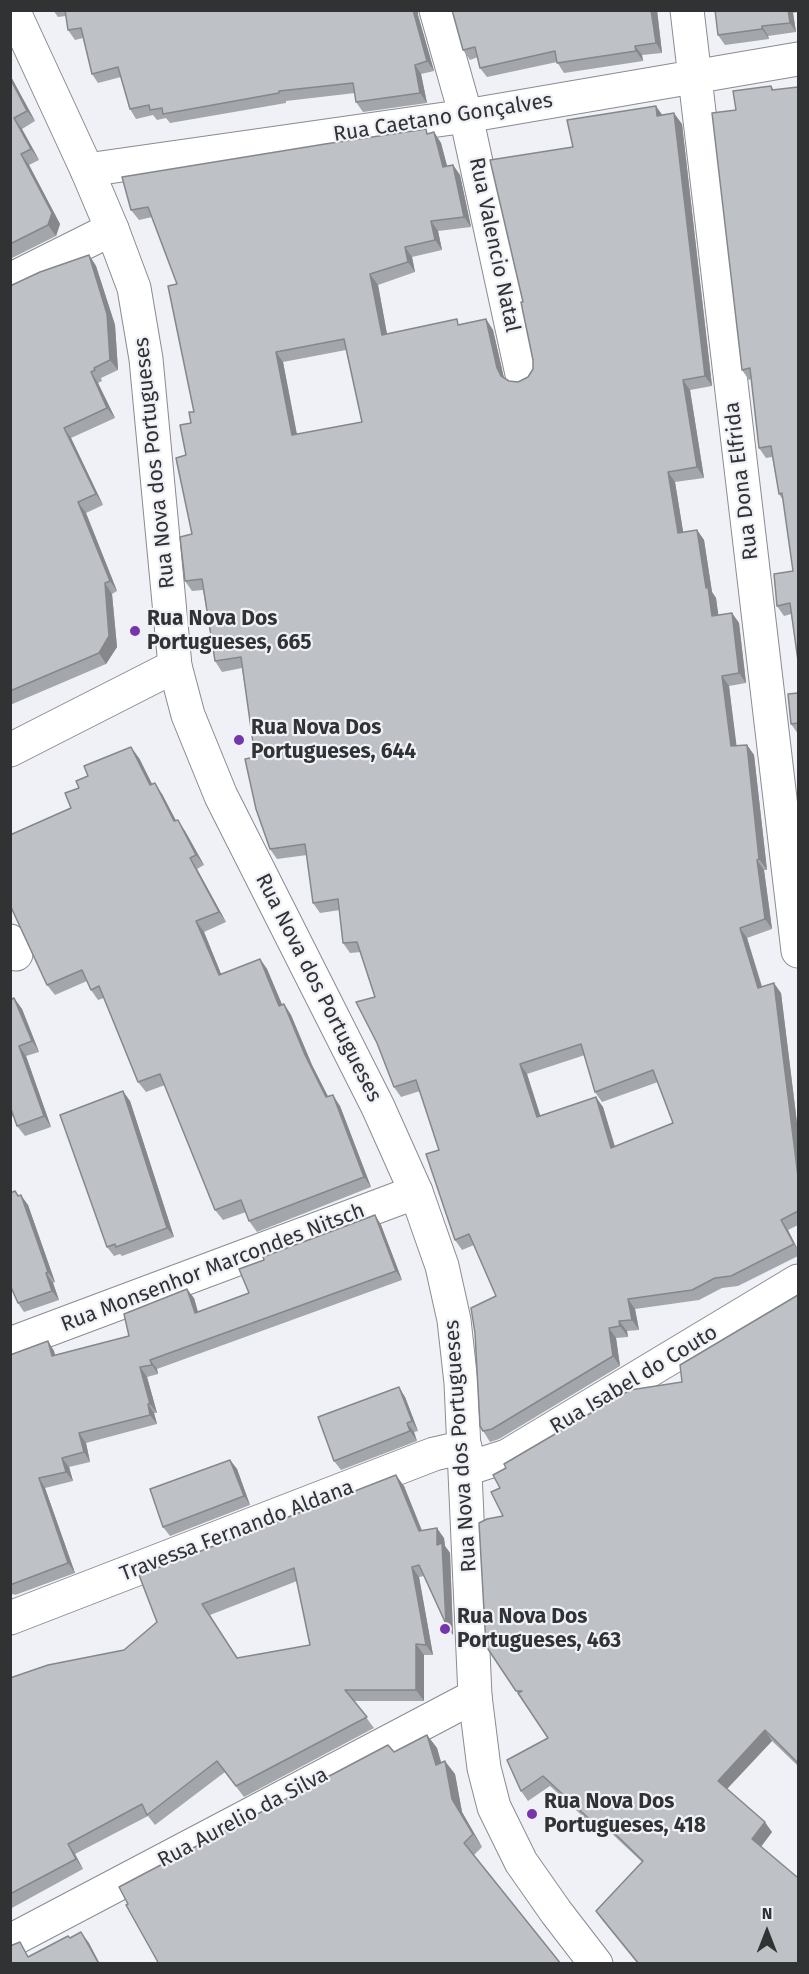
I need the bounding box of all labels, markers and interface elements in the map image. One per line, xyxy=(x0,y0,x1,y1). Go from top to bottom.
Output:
street label: Rua Caetano Gonçalves xyxy=(332,88,554,148)
street label: Rua Valencio Natal xyxy=(463,155,525,335)
street label: Rua Nova dos Portugueses xyxy=(129,336,181,590)
street label: Rua Dona Elfrida xyxy=(720,400,764,562)
place label: Rua Nova Dos Portugueses, 665 xyxy=(147,606,311,656)
marker: Rua Nova Dos Portugueses, 665 xyxy=(128,624,142,638)
place label: Rua Nova Dos Portugueses, 644 xyxy=(251,715,416,765)
marker: Rua Nova Dos Portugueses, 644 xyxy=(232,733,246,747)
street label: Rua Nova dos Portugueses xyxy=(249,870,387,1106)
street label: Rua Monsenhor Marcondes Nitsch xyxy=(58,1198,368,1338)
street label: Rua Nova dos Portugueses xyxy=(440,1319,482,1573)
street label: Rua Isabel do Couto xyxy=(546,1320,722,1440)
street label: Travessa Fernando Aldana xyxy=(117,1475,357,1587)
place label: Rua Nova Dos Portugueses, 463 xyxy=(457,1604,621,1654)
marker: Rua Nova Dos Portugueses, 463 xyxy=(438,1622,452,1636)
street label: Rua Aurelio da Silva xyxy=(154,1762,332,1874)
place label: Rua Nova Dos Portugueses, 418 xyxy=(544,1789,706,1839)
marker: Rua Nova Dos Portugueses, 418 xyxy=(525,1807,539,1821)
north arrow xyxy=(737,1902,797,1962)
text: N xyxy=(762,1904,772,1923)

